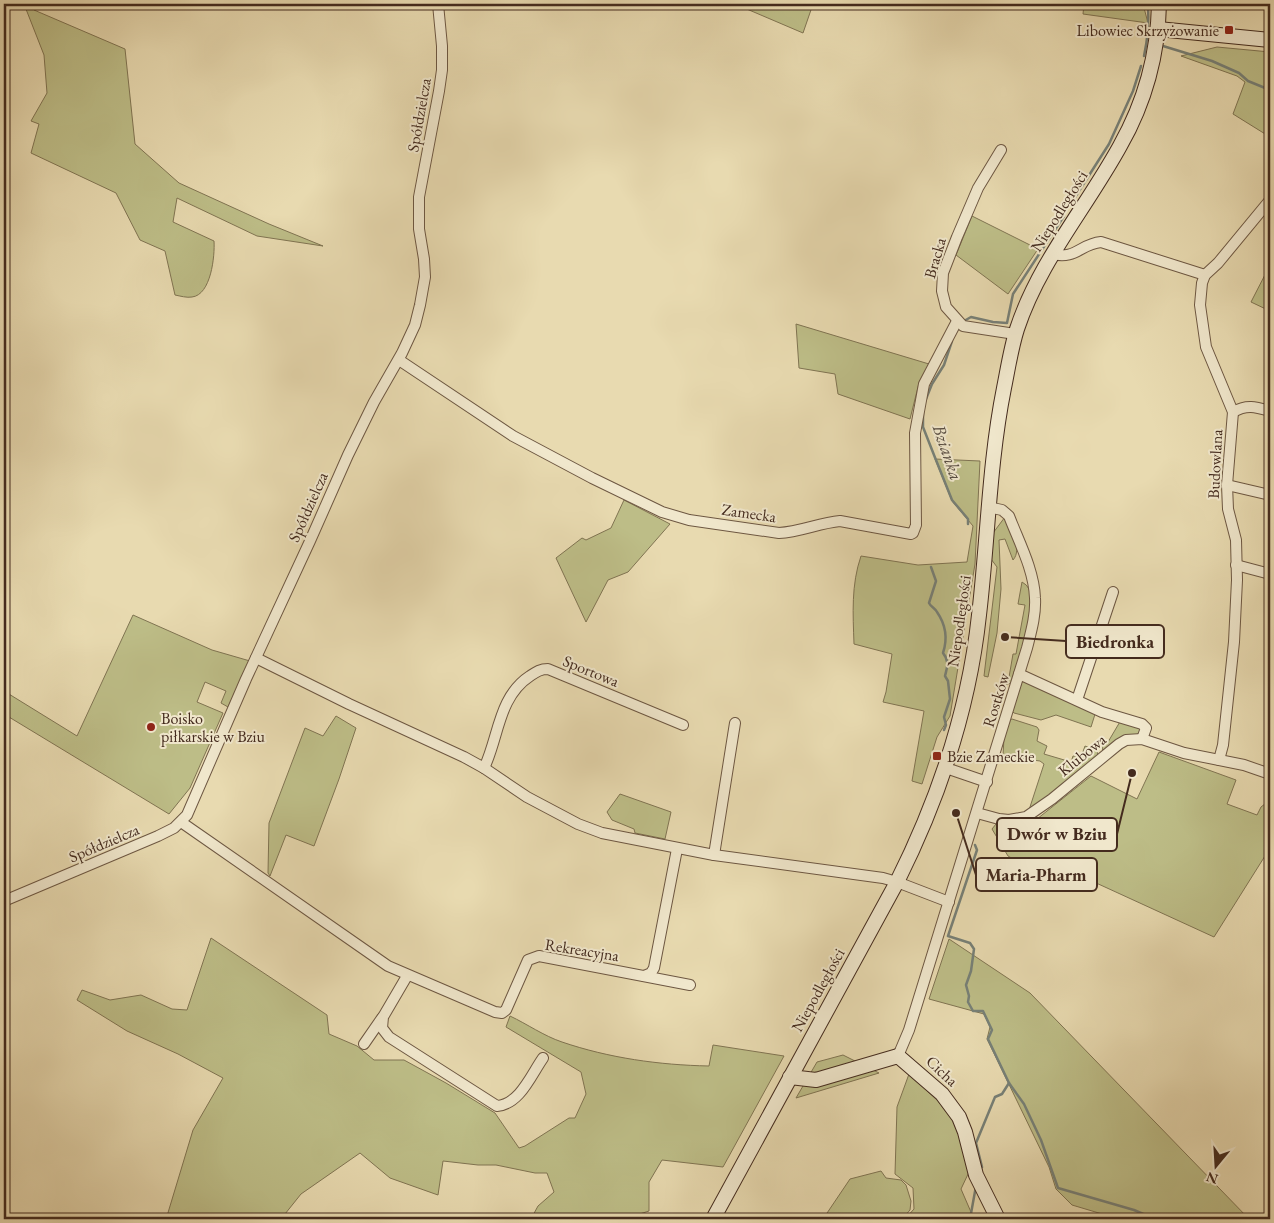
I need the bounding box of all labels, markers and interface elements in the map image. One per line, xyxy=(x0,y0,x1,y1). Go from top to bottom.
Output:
place label: Libowiec Skrzyżowanie xyxy=(1076,20,1219,41)
marker: Libowiec Skrzyżowanie xyxy=(1223,24,1235,36)
street label: Spółdzielcza xyxy=(402,76,436,154)
street label: Niepodległości xyxy=(1026,166,1092,256)
street label: Bracka xyxy=(919,235,951,281)
water label: Bzianka xyxy=(927,420,968,483)
street label: Budowlana xyxy=(1203,428,1227,499)
street label: Spółdzielcza xyxy=(283,468,333,545)
street label: Zamecka xyxy=(720,499,778,527)
street label: Niepodległości xyxy=(942,574,976,668)
callout: Biedronka xyxy=(1066,625,1164,658)
text: Biedronka xyxy=(1076,630,1154,653)
street label: Sportowa xyxy=(560,650,623,692)
street label: Rostków xyxy=(978,669,1014,730)
place label: Boisko piłkarskie w Bziu xyxy=(161,708,265,747)
marker: Boisko piłkarskie w Bziu xyxy=(145,721,157,733)
street label: Klubowa xyxy=(1054,729,1111,781)
place label: Bzie Zameckie xyxy=(947,746,1035,767)
marker: Bzie Zameckie xyxy=(931,750,943,762)
callout: Dwór w Bziu xyxy=(997,818,1117,851)
street label: Spółdzielcza xyxy=(66,819,143,867)
text: Dwór w Bziu xyxy=(1007,822,1107,845)
callout: Maria-Pharm xyxy=(976,858,1097,891)
text: Maria-Pharm xyxy=(985,863,1087,886)
street label: Rekreacyjna xyxy=(543,934,621,966)
street label: Niepodległości xyxy=(786,945,850,1035)
street label: Cicha xyxy=(922,1051,963,1092)
north arrow xyxy=(1192,1140,1242,1190)
text: N xyxy=(1203,1168,1220,1189)

